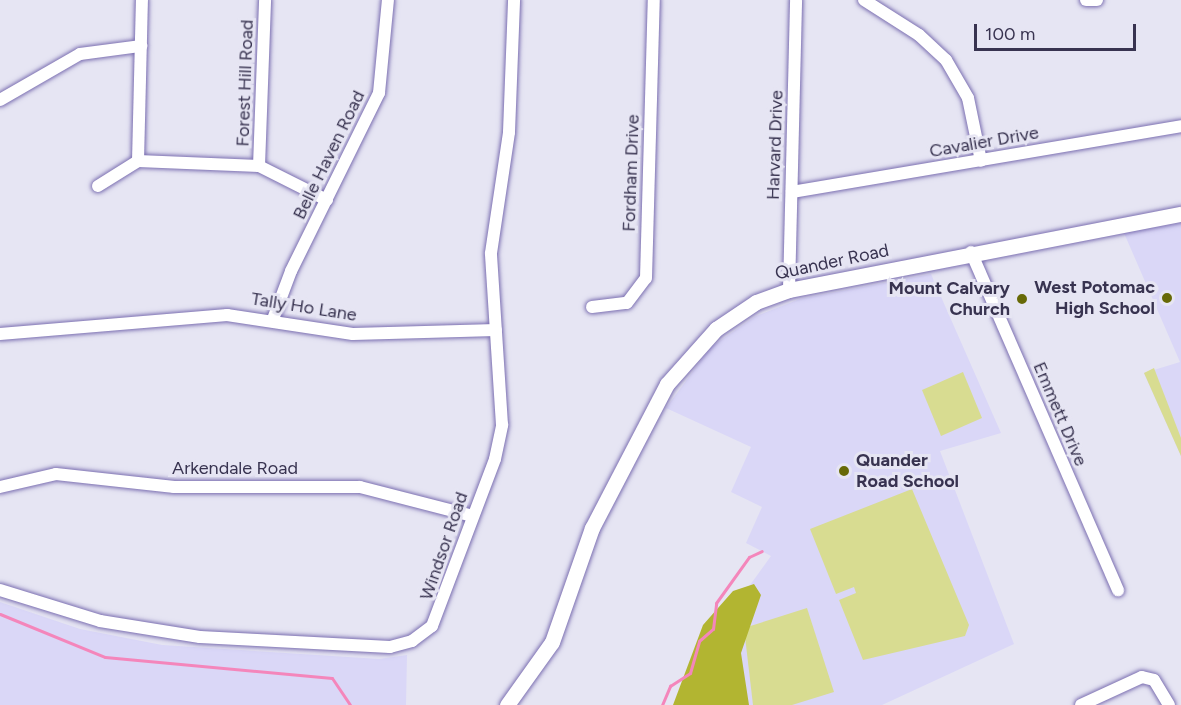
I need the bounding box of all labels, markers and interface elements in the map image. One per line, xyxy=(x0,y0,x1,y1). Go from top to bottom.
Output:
scale bar xyxy=(977,12,1139,50)
street label: Forest Hill Road xyxy=(232,19,258,147)
text: 100 m xyxy=(985,23,1035,45)
street label: Belle Haven Road xyxy=(289,87,369,223)
street label: Harvard Drive xyxy=(762,90,788,200)
street label: Fordham Drive xyxy=(618,114,644,232)
street label: Cavalier Drive xyxy=(928,122,1040,162)
street label: Quander Road xyxy=(773,239,891,285)
place label: West Potomac High School xyxy=(1034,277,1155,320)
place label: Mount Calvary Church xyxy=(889,278,1010,320)
street label: Tally Ho Lane xyxy=(250,288,358,326)
marker: West Potomac High School xyxy=(1160,291,1174,305)
marker: Mount Calvary Church xyxy=(1015,292,1029,306)
street label: Emmett Drive xyxy=(1028,359,1092,469)
place label: Quander Road School xyxy=(856,450,959,492)
street label: Arkendale Road xyxy=(172,457,298,479)
marker: Quander Road School xyxy=(837,464,851,478)
street label: Windsor Road xyxy=(415,489,473,603)

